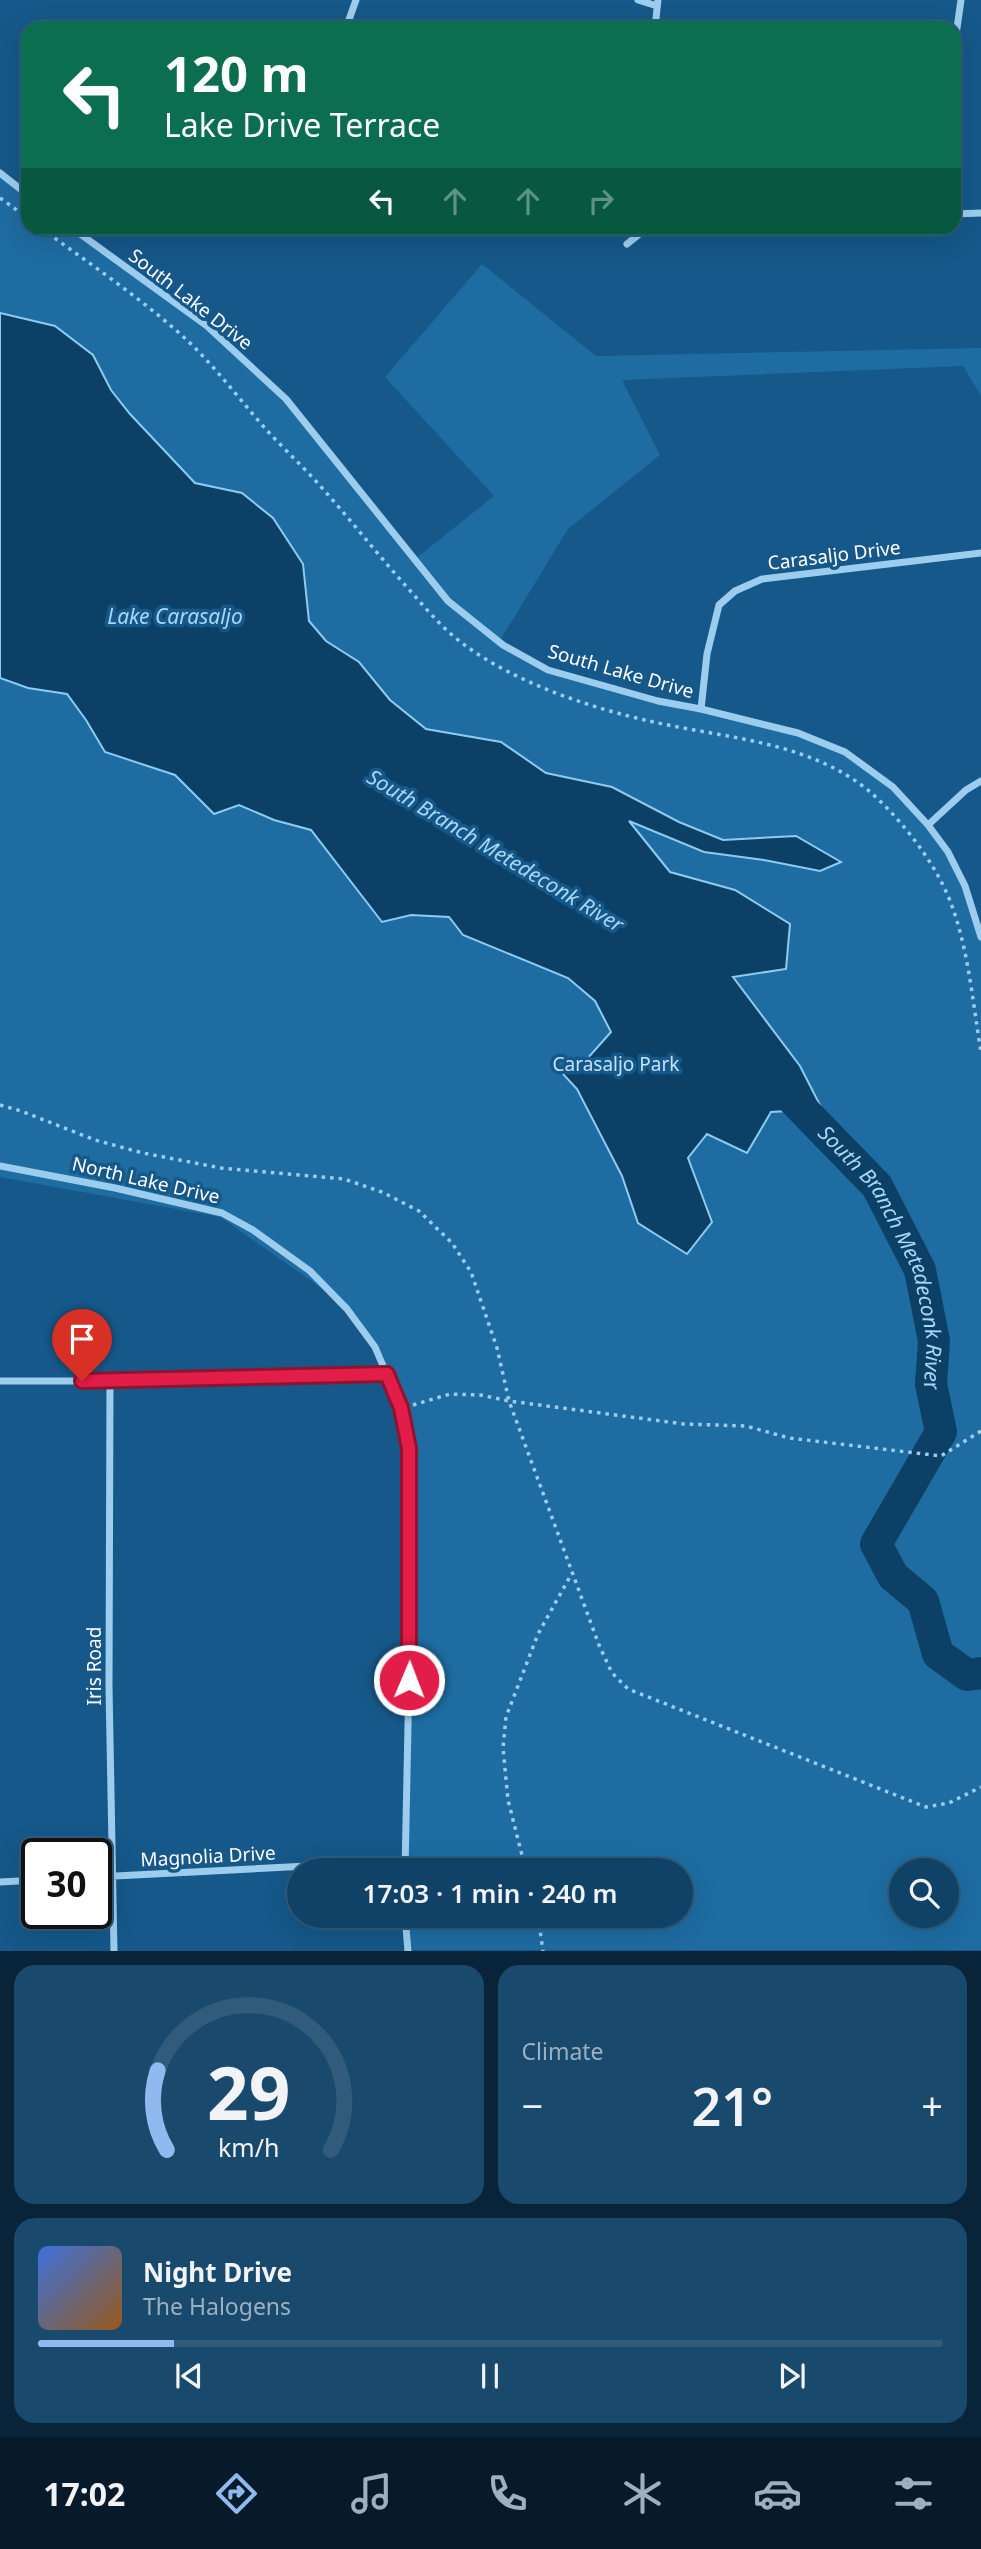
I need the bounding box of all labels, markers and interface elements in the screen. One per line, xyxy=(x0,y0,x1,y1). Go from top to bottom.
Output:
text: 120 m xyxy=(164,40,309,106)
icon: left xyxy=(49,49,140,140)
text: Lake Drive Terrace xyxy=(164,103,440,146)
icon: left xyxy=(363,182,401,220)
icon: ahead xyxy=(436,182,474,220)
icon: ahead xyxy=(509,182,547,220)
icon: right xyxy=(582,182,620,220)
street label: South Lake Drive xyxy=(124,242,258,356)
street label: Carasaljo Drive xyxy=(766,534,902,576)
water label: Lake Carasaljo xyxy=(107,602,243,630)
street label: South Lake Drive xyxy=(545,638,697,704)
water label: South Branch Metedeconk River xyxy=(362,762,630,939)
park label: Carasaljo Park xyxy=(553,1051,679,1077)
water label: South Branch Metedeconk River xyxy=(813,1119,949,1394)
street label: North Lake Drive xyxy=(70,1150,222,1210)
pin xyxy=(52,1309,112,1381)
icon: arrive xyxy=(63,1320,101,1358)
street label: Iris Road xyxy=(81,1627,107,1705)
position arrow xyxy=(372,1643,446,1717)
speed limit sign: 30 xyxy=(21,1838,112,1929)
street label: Magnolia Drive xyxy=(140,1839,276,1873)
map controls xyxy=(889,1858,959,1928)
button: search xyxy=(889,1858,959,1928)
text: 17:03 · 1 min · 240 m xyxy=(363,1875,617,1911)
text: Climate xyxy=(522,2035,604,2067)
text: 29 xyxy=(207,2043,290,2142)
text: 21° xyxy=(691,2070,773,2141)
text: − xyxy=(522,2079,543,2131)
text: + xyxy=(921,2079,943,2131)
text: km/h xyxy=(218,2130,280,2164)
text: Night Drive xyxy=(143,2254,292,2290)
text: The Halogens xyxy=(143,2290,291,2322)
icon: previous xyxy=(170,2357,208,2395)
icon: pause xyxy=(471,2357,509,2395)
icon: next xyxy=(773,2357,811,2395)
icon: directions xyxy=(212,2469,261,2518)
icon: music xyxy=(347,2469,396,2518)
icon: phone xyxy=(483,2469,532,2518)
icon: climate xyxy=(618,2469,667,2518)
icon: car xyxy=(753,2469,802,2518)
icon: filters xyxy=(889,2469,938,2518)
text: 17:02 xyxy=(43,2472,125,2515)

